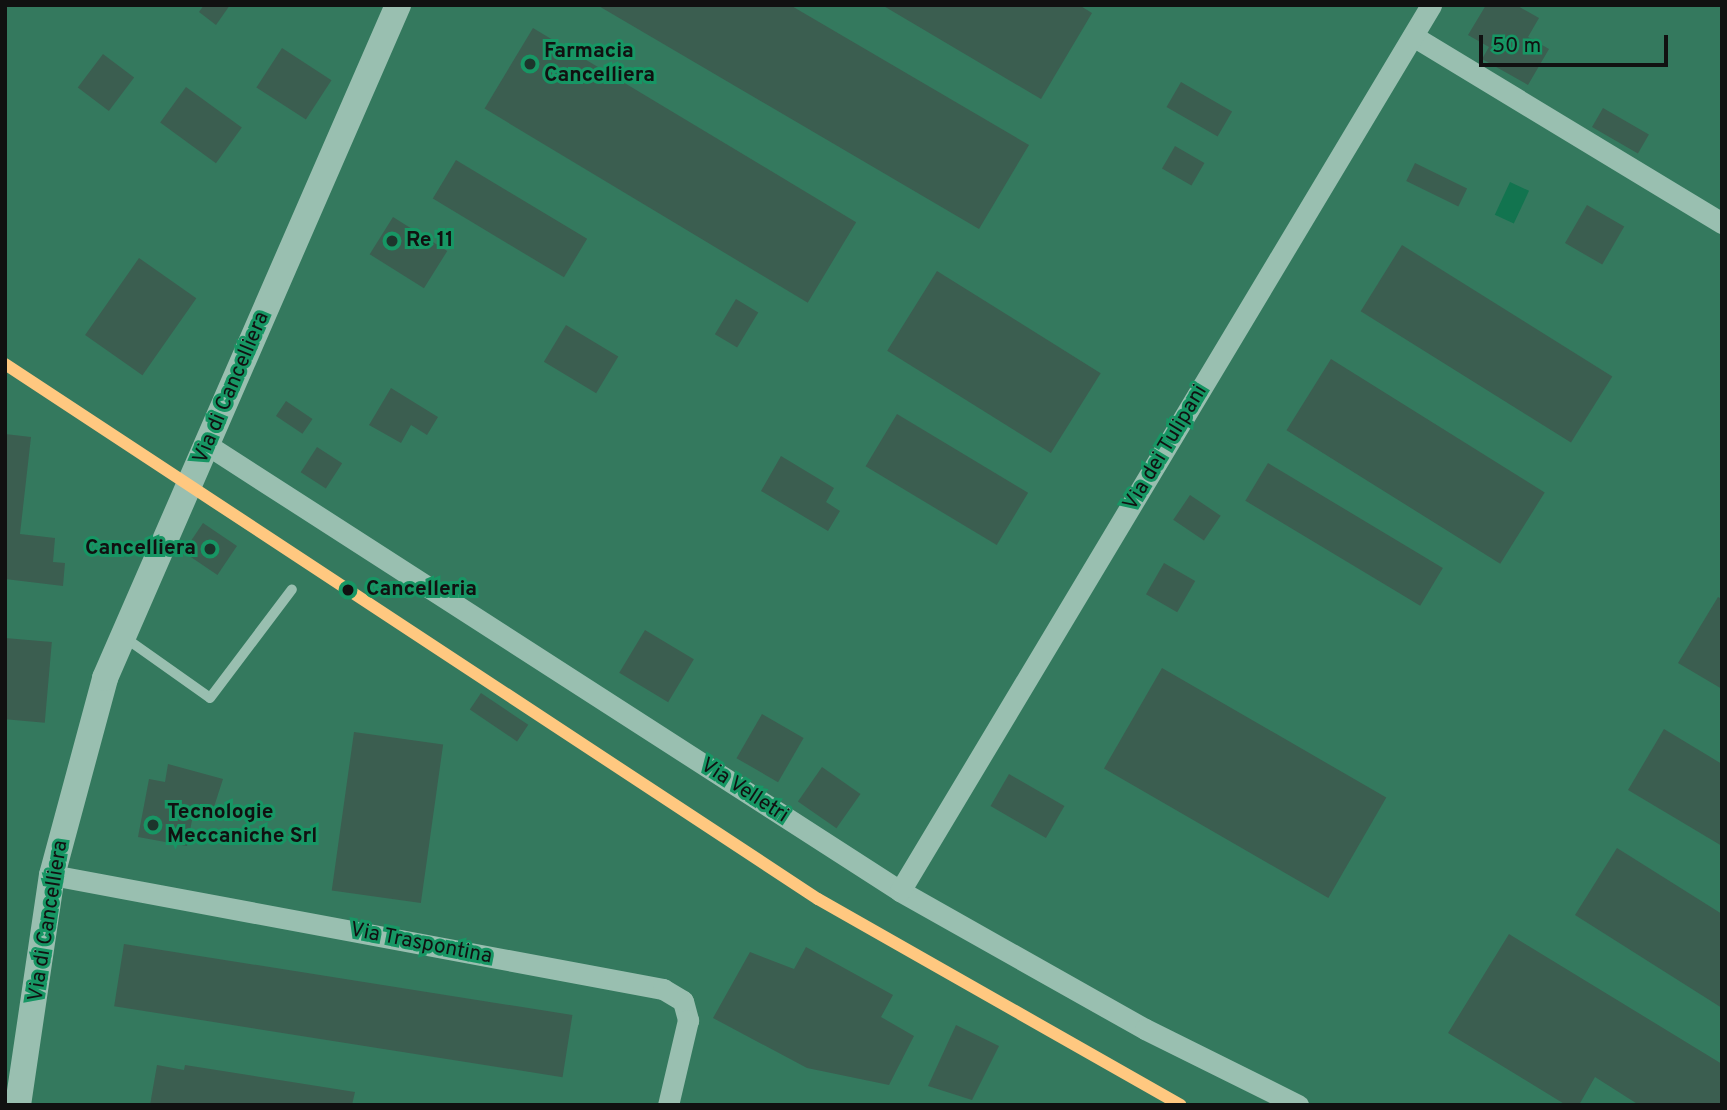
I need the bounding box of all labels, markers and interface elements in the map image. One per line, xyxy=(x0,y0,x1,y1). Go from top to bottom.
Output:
scale bar xyxy=(1482,21,1671,65)
text: 50 m xyxy=(1492,33,1541,60)
place label: Farmacia Cancelliera xyxy=(544,39,655,89)
marker: Farmacia Cancelliera xyxy=(522,56,538,72)
place label: Re 11 xyxy=(406,228,454,254)
marker: Re 11 xyxy=(384,233,400,249)
street label: Via di Cancelliera xyxy=(189,308,275,468)
street label: Via dei Tulipani xyxy=(1118,380,1214,516)
place label: Cancelliera xyxy=(85,536,196,562)
marker: Cancelliera xyxy=(202,541,218,557)
place label: Cancelleria xyxy=(366,577,477,603)
marker: Cancelleria xyxy=(336,578,360,602)
street label: Via Velletri xyxy=(695,753,793,829)
place label: Tecnologie Meccaniche Srl xyxy=(167,800,317,850)
marker: Tecnologie Meccaniche Srl xyxy=(145,817,161,833)
street label: Via di Cancelliera xyxy=(24,839,74,1003)
street label: Via Traspontina xyxy=(347,918,495,970)

